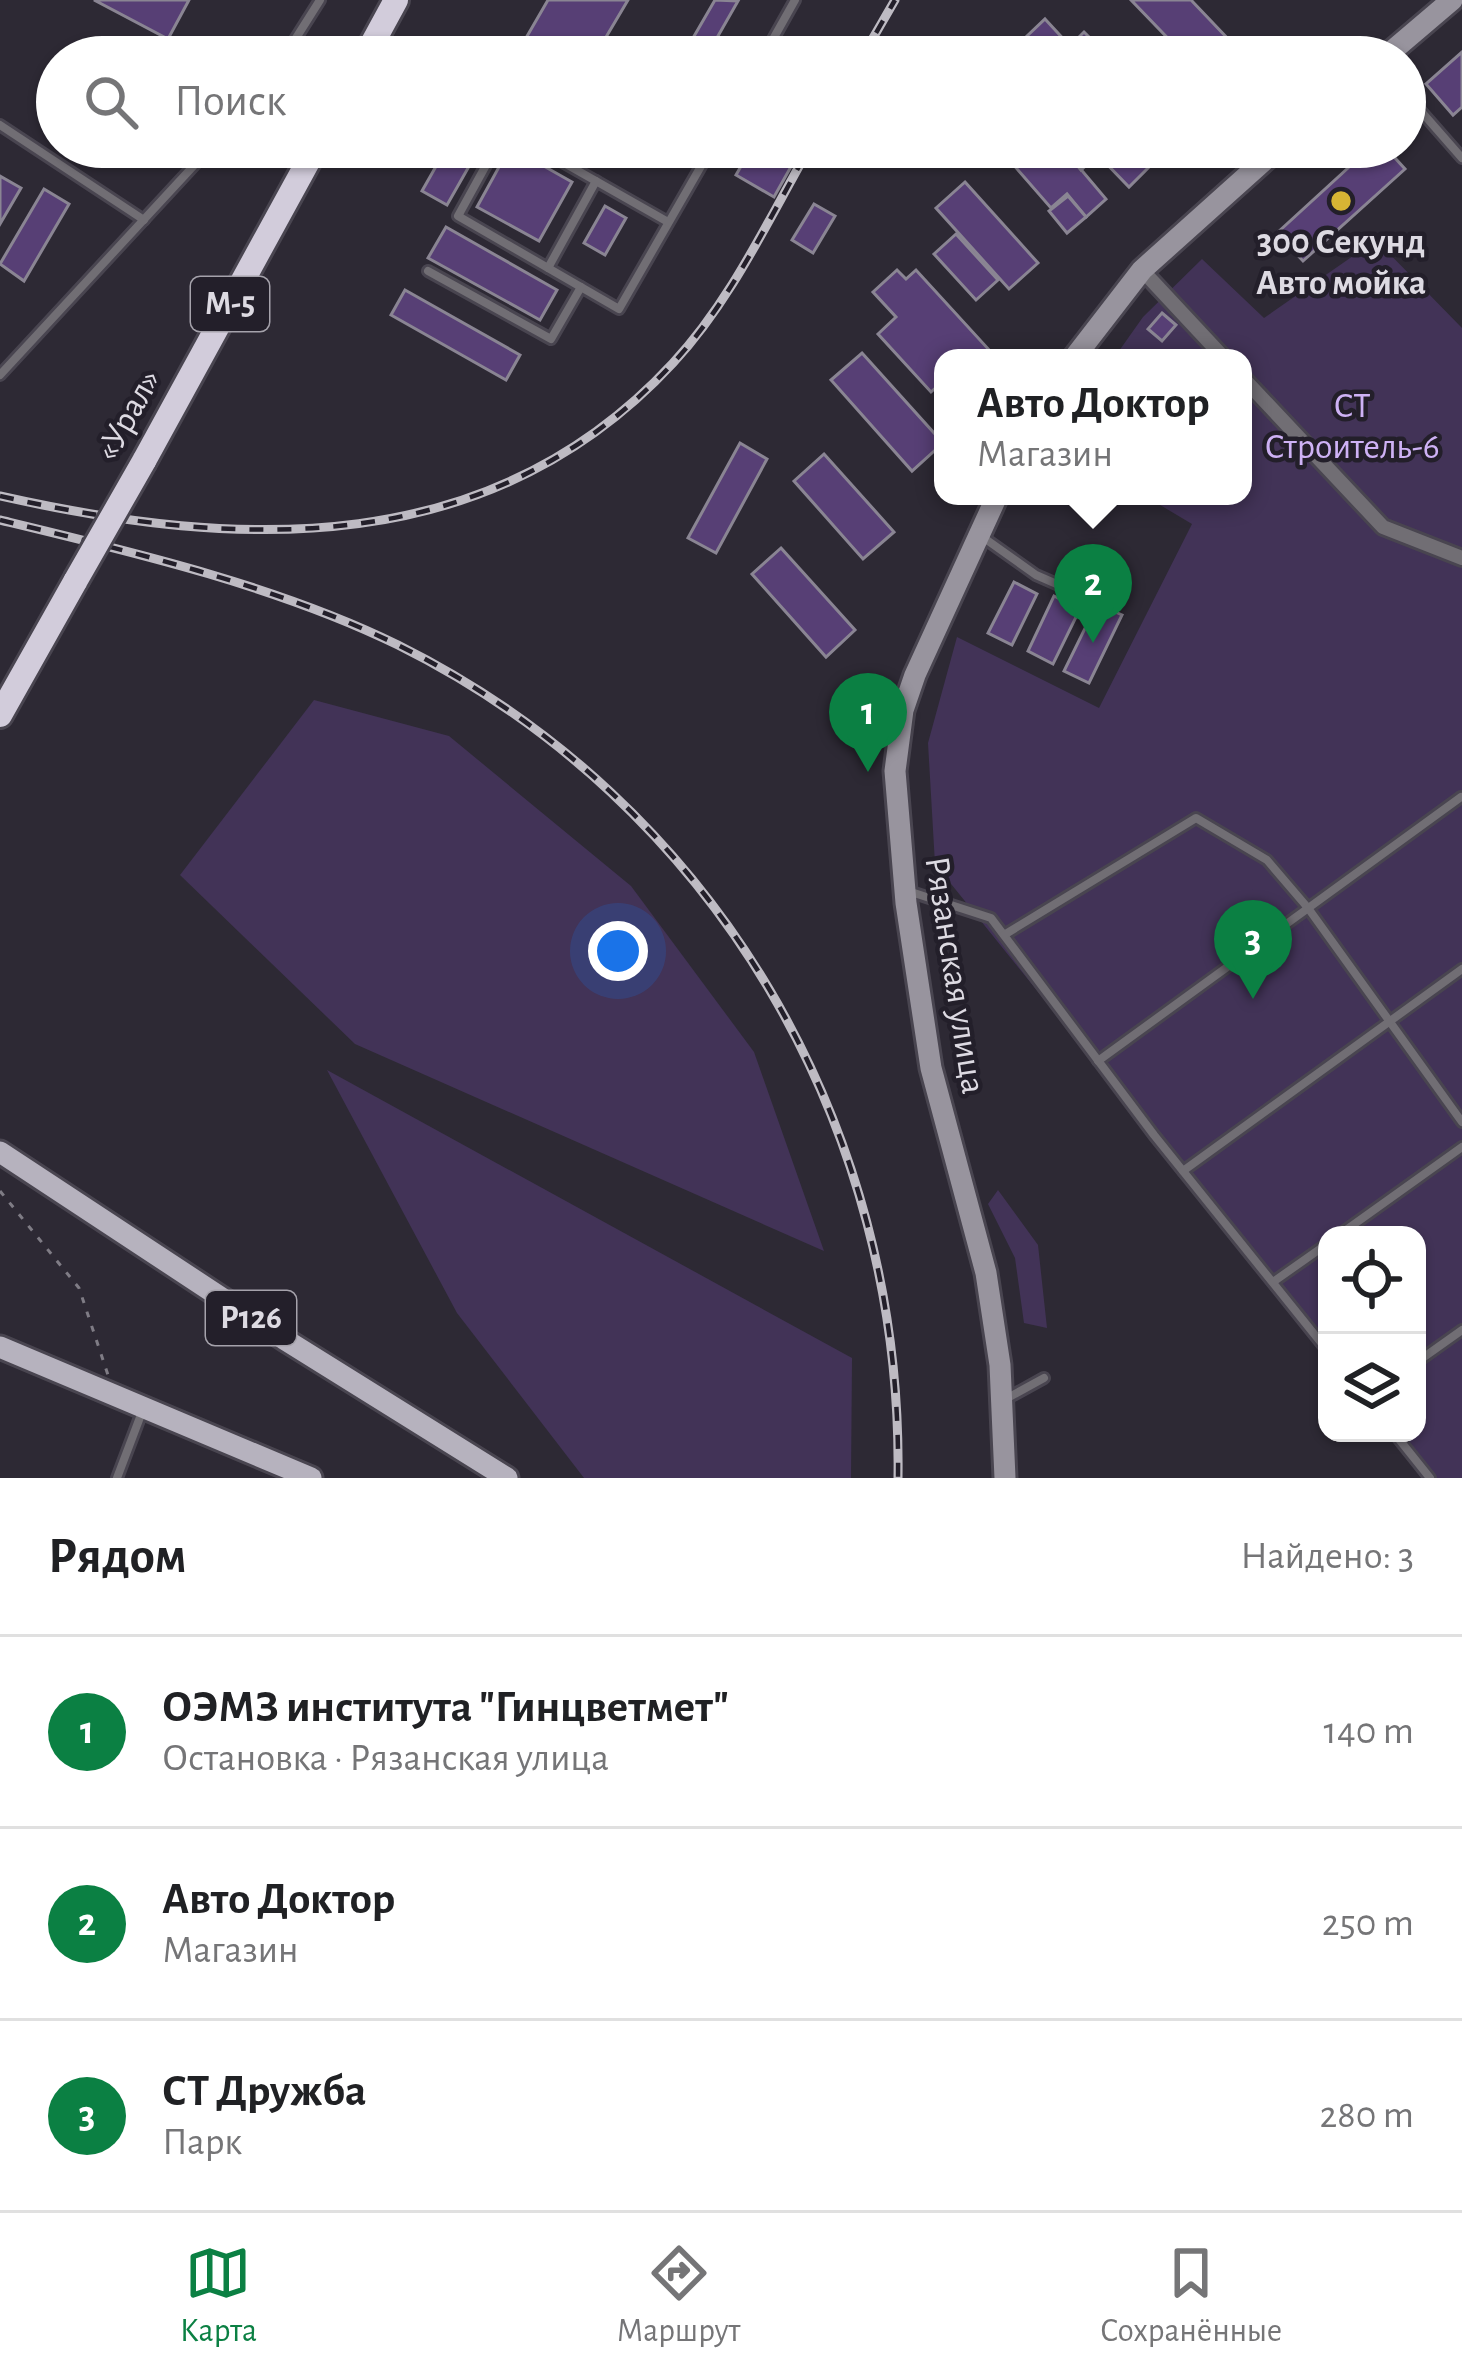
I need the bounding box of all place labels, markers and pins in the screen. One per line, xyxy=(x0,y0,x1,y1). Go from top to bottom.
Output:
marker: 300 Секунд Авто мойка xyxy=(1328,188,1354,214)
place label: 300 Секунд Авто мойка xyxy=(1256,224,1426,301)
pin: 2 xyxy=(1054,544,1132,643)
pin: 1 xyxy=(829,673,907,772)
pin: 3 xyxy=(1214,900,1292,999)

